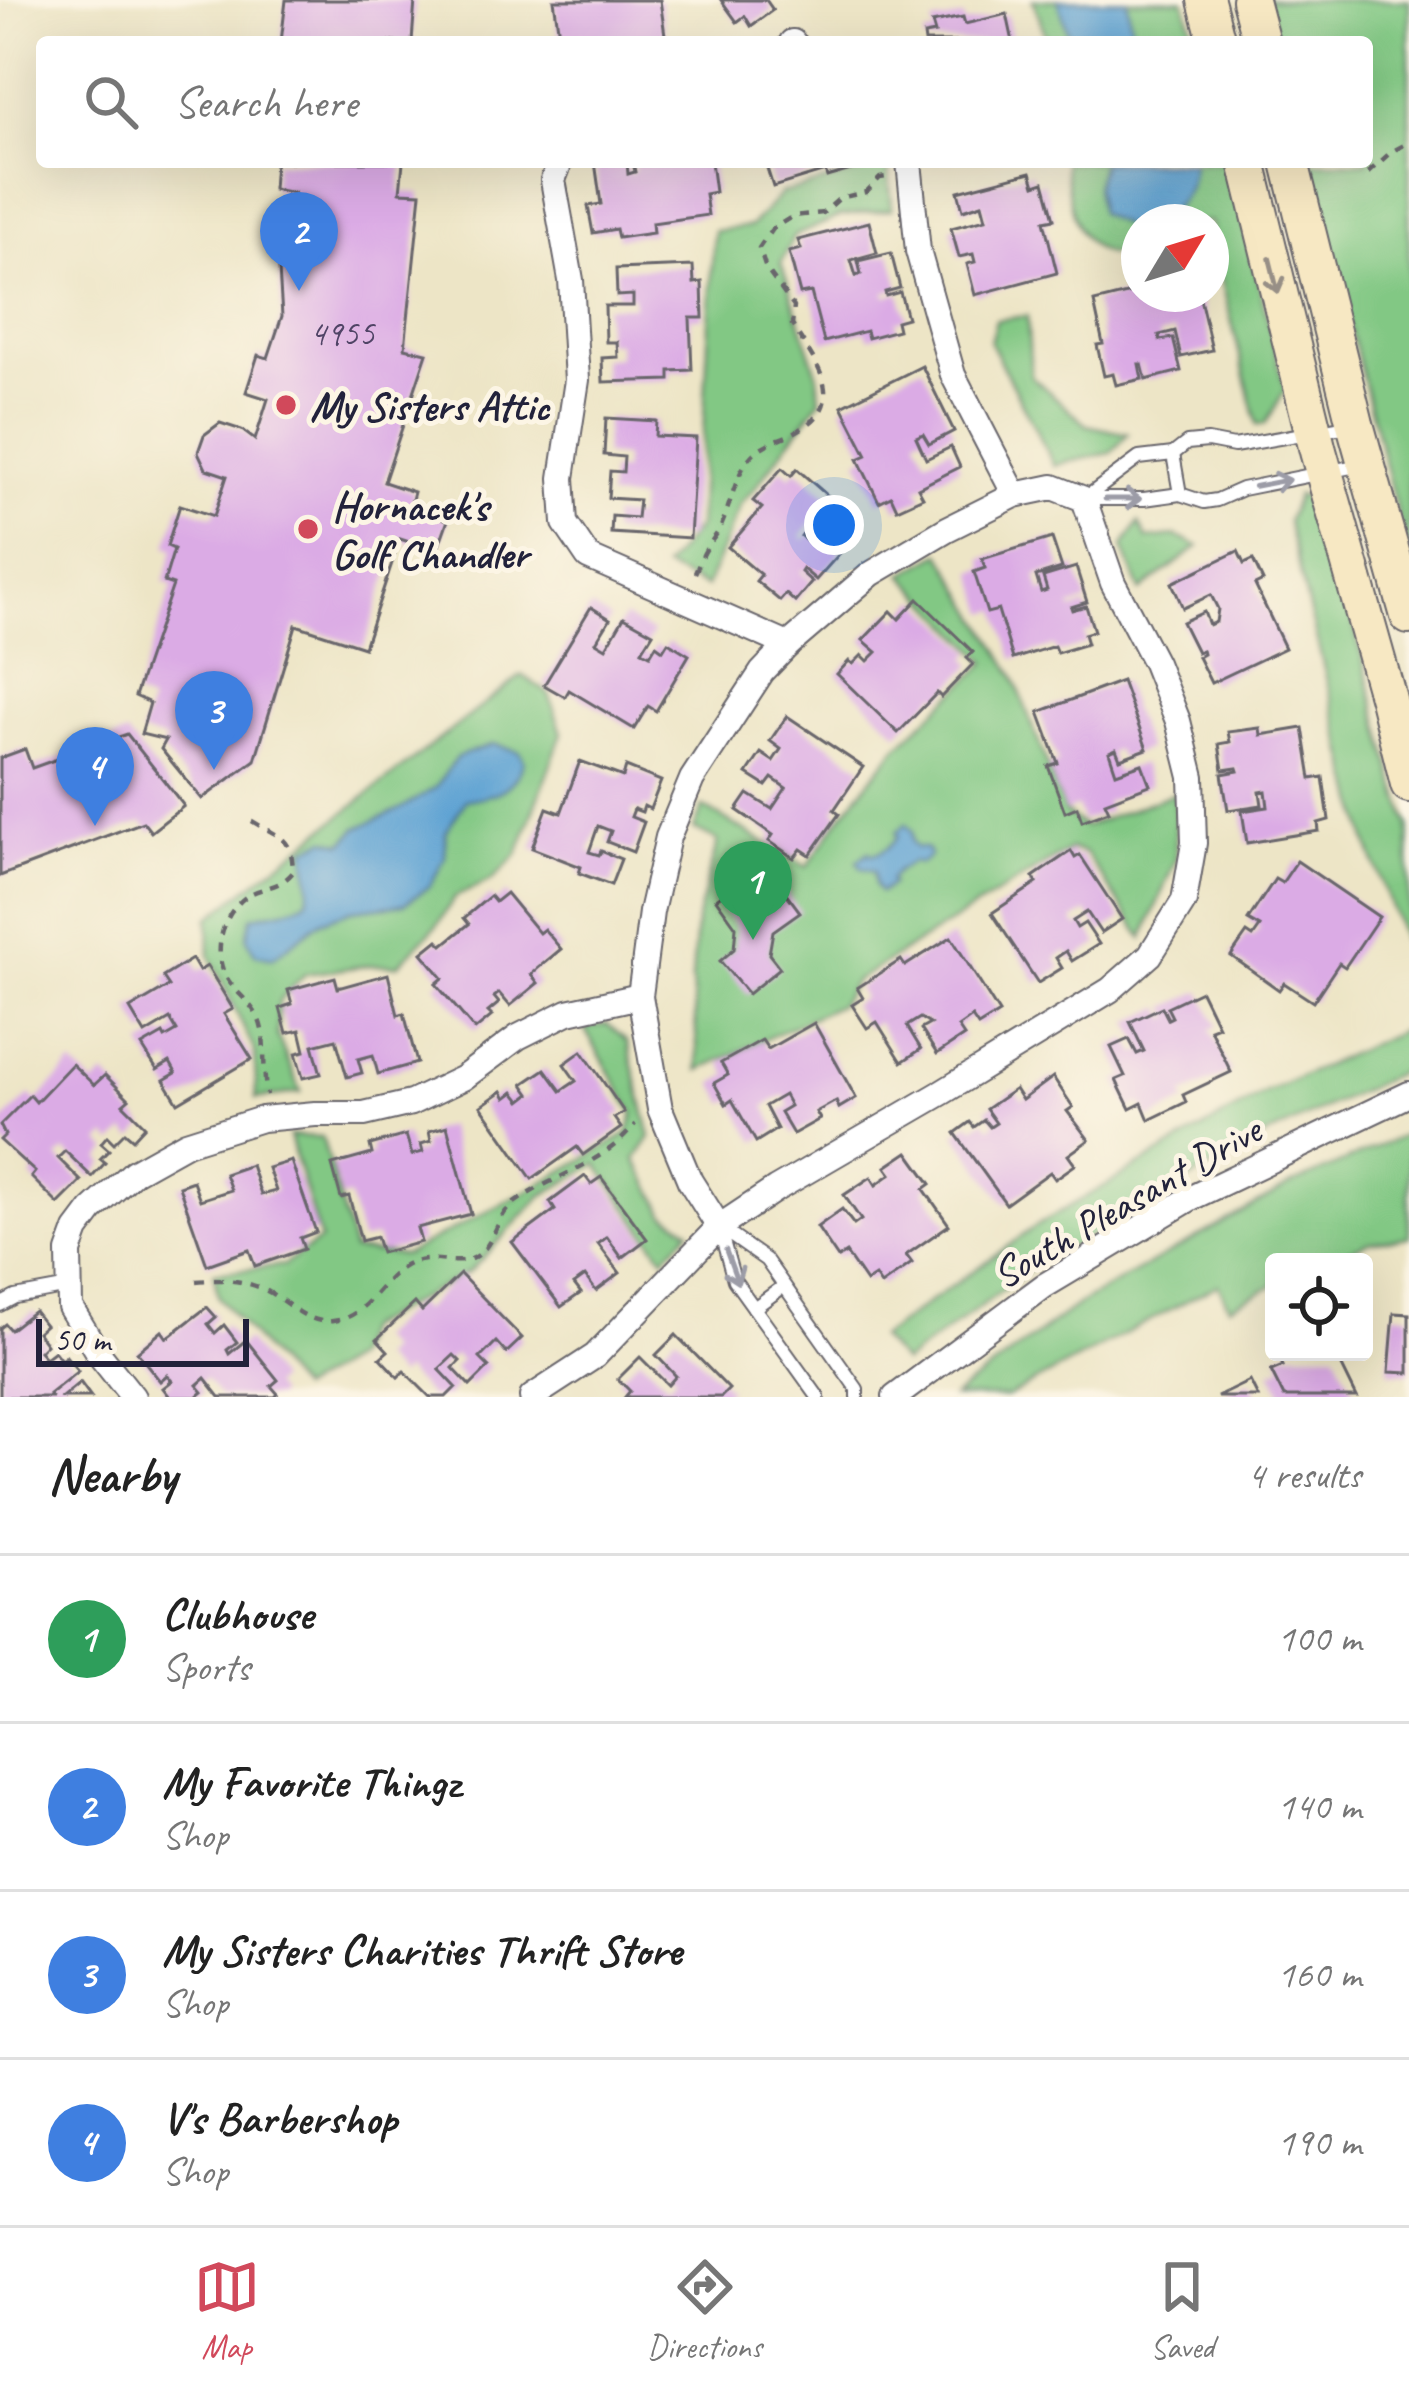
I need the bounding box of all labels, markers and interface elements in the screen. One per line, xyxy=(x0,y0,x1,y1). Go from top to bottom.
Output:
search box xyxy=(36,36,1373,168)
icon: search xyxy=(78,69,144,135)
text: Search here xyxy=(174,74,357,131)
pin: 2 xyxy=(260,192,338,291)
north arrow xyxy=(1121,204,1229,312)
one-way arrow xyxy=(1264,256,1286,294)
house number: 4955 xyxy=(310,310,376,356)
place label: My Sisters Attic xyxy=(310,380,551,433)
marker: My Sisters Attic xyxy=(273,392,299,418)
one-way arrow xyxy=(1252,471,1291,493)
place label: Hornacek's Golf Chandler xyxy=(332,480,533,581)
one-way arrow xyxy=(1103,488,1142,510)
your location xyxy=(804,495,864,555)
marker: Hornacek's Golf Chandler xyxy=(295,516,321,542)
pin: 3 xyxy=(175,671,253,770)
pin: 4 xyxy=(56,727,134,826)
pin: 1 xyxy=(714,841,792,940)
street label: South Pleasant Drive xyxy=(983,1102,1274,1301)
one-way arrow xyxy=(723,1247,744,1284)
map controls xyxy=(1265,1253,1373,1361)
button: locate xyxy=(1265,1253,1373,1361)
scale bar xyxy=(36,1313,249,1366)
text: 50 m xyxy=(54,1319,110,1361)
text: Nearby xyxy=(48,1443,176,1507)
text: 4 results xyxy=(1247,1451,1361,1500)
text: Clubhouse xyxy=(162,1586,313,1643)
text: 1 xyxy=(78,1614,96,1663)
text: 100 m xyxy=(1277,1614,1361,1663)
text: Sports xyxy=(162,1643,250,1692)
text: My Favorite Thingz xyxy=(162,1754,460,1811)
text: 2 xyxy=(78,1782,96,1831)
text: 140 m xyxy=(1277,1782,1361,1831)
text: Shop xyxy=(162,1811,228,1860)
text: My Sisters Charities Thrift Store xyxy=(162,1922,682,1979)
text: 3 xyxy=(78,1950,96,1999)
text: 160 m xyxy=(1277,1950,1361,1999)
text: Shop xyxy=(162,1979,228,2028)
text: V's Barbershop xyxy=(162,2090,397,2147)
text: 4 xyxy=(78,2118,96,2167)
text: 190 m xyxy=(1277,2118,1361,2167)
text: Shop xyxy=(162,2147,228,2196)
tab: Map xyxy=(194,2254,260,2368)
tab: Directions xyxy=(647,2254,762,2368)
tab: Saved xyxy=(1149,2254,1215,2368)

